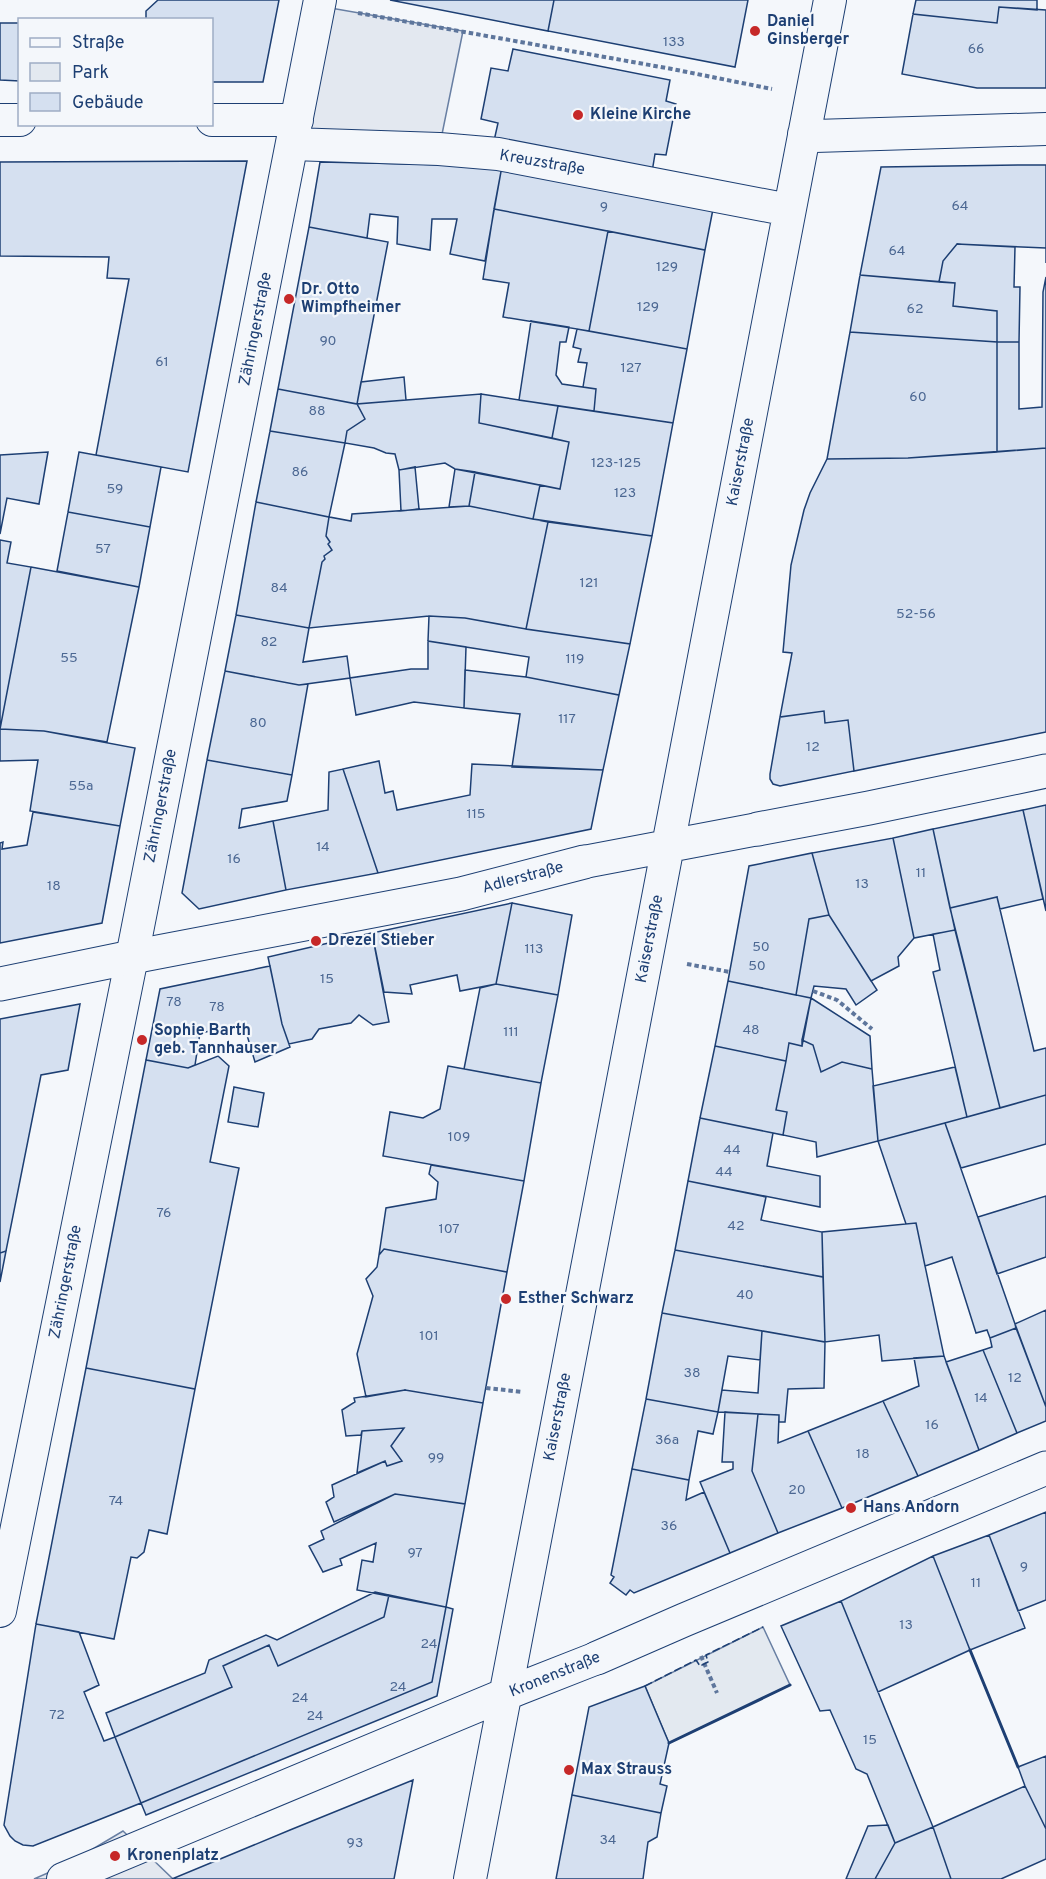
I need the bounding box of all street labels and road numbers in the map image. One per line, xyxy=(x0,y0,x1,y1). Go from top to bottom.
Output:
street label: Kreuzstraße xyxy=(498,146,586,180)
street label: Zähringerstraße xyxy=(235,270,277,388)
street label: Kaiserstraße xyxy=(723,416,759,508)
street label: Zähringerstraße xyxy=(140,747,182,865)
street label: Adlerstraße xyxy=(480,858,566,898)
street label: Kaiserstraße xyxy=(632,893,668,985)
street label: Zähringerstraße xyxy=(45,1223,87,1341)
street label: Kaiserstraße xyxy=(540,1371,576,1463)
street label: Kronenstraße xyxy=(506,1648,604,1702)

